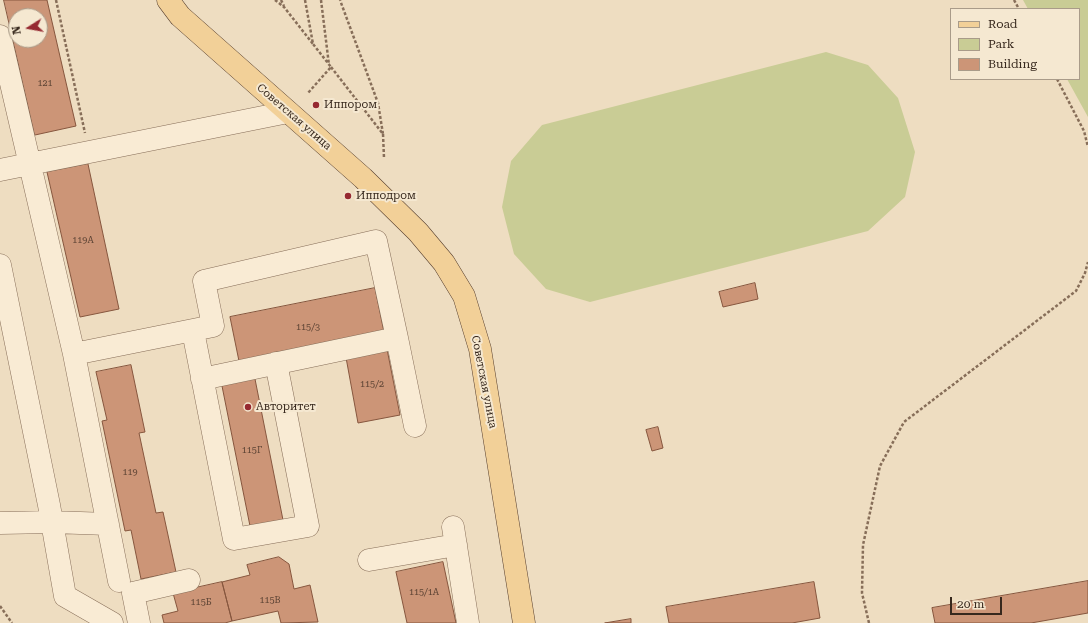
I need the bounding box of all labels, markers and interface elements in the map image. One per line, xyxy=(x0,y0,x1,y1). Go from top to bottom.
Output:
north arrow xyxy=(8,8,48,48)
legend xyxy=(950,8,1080,80)
text: Road xyxy=(988,17,1017,31)
text: N xyxy=(10,25,24,36)
text: Park xyxy=(988,37,1014,51)
text: Building xyxy=(988,57,1037,71)
house number: 121 xyxy=(37,78,53,88)
street label: Советская улица xyxy=(254,81,334,153)
place label: Иппором xyxy=(324,98,377,112)
marker: Иппором xyxy=(311,100,321,110)
place label: Ипподром xyxy=(356,189,416,203)
marker: Ипподром xyxy=(343,191,353,201)
house number: 119А xyxy=(72,235,94,245)
house number: 115/3 xyxy=(296,322,320,332)
street label: Советская улица xyxy=(469,334,499,430)
house number: 115/2 xyxy=(360,379,384,389)
place label: Авторитет xyxy=(256,400,316,414)
marker: Авторитет xyxy=(243,402,253,412)
house number: 115Г xyxy=(242,445,262,455)
house number: 119 xyxy=(122,467,138,477)
house number: 115/1А xyxy=(409,587,439,597)
scale bar xyxy=(952,589,1004,615)
house number: 115В xyxy=(259,595,281,605)
house number: 115Б xyxy=(191,597,211,607)
text: 20 m xyxy=(957,597,984,611)

